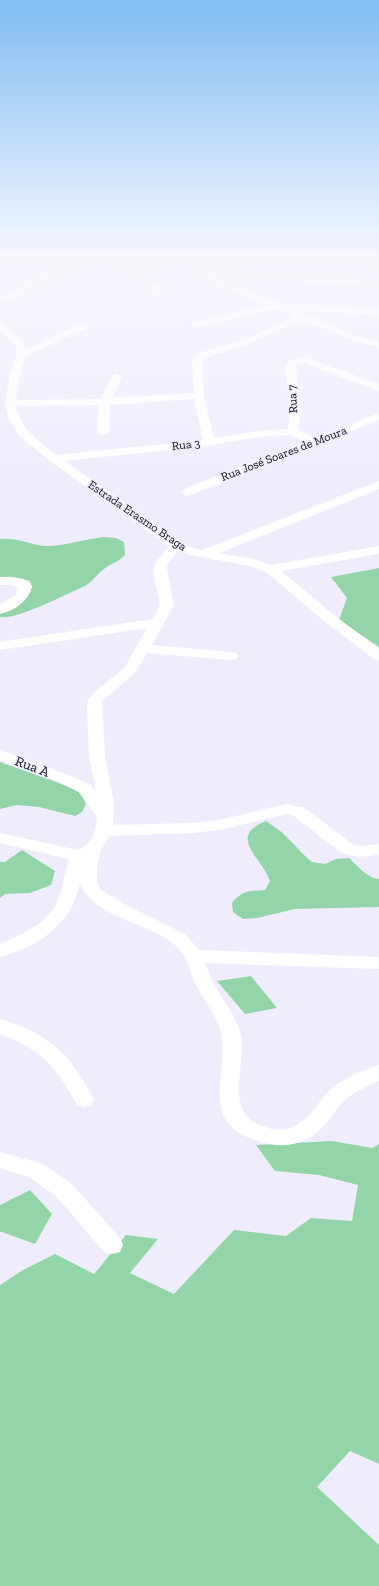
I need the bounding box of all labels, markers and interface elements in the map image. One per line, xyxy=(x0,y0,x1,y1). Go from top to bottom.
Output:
street label: Rua 7 xyxy=(285,384,301,414)
street label: Rua José Soares de Moura xyxy=(219,423,349,485)
street label: Rua 3 xyxy=(171,436,201,454)
street label: Estrada Erasmo Braga xyxy=(85,478,189,554)
street label: Rua A xyxy=(12,753,52,781)

